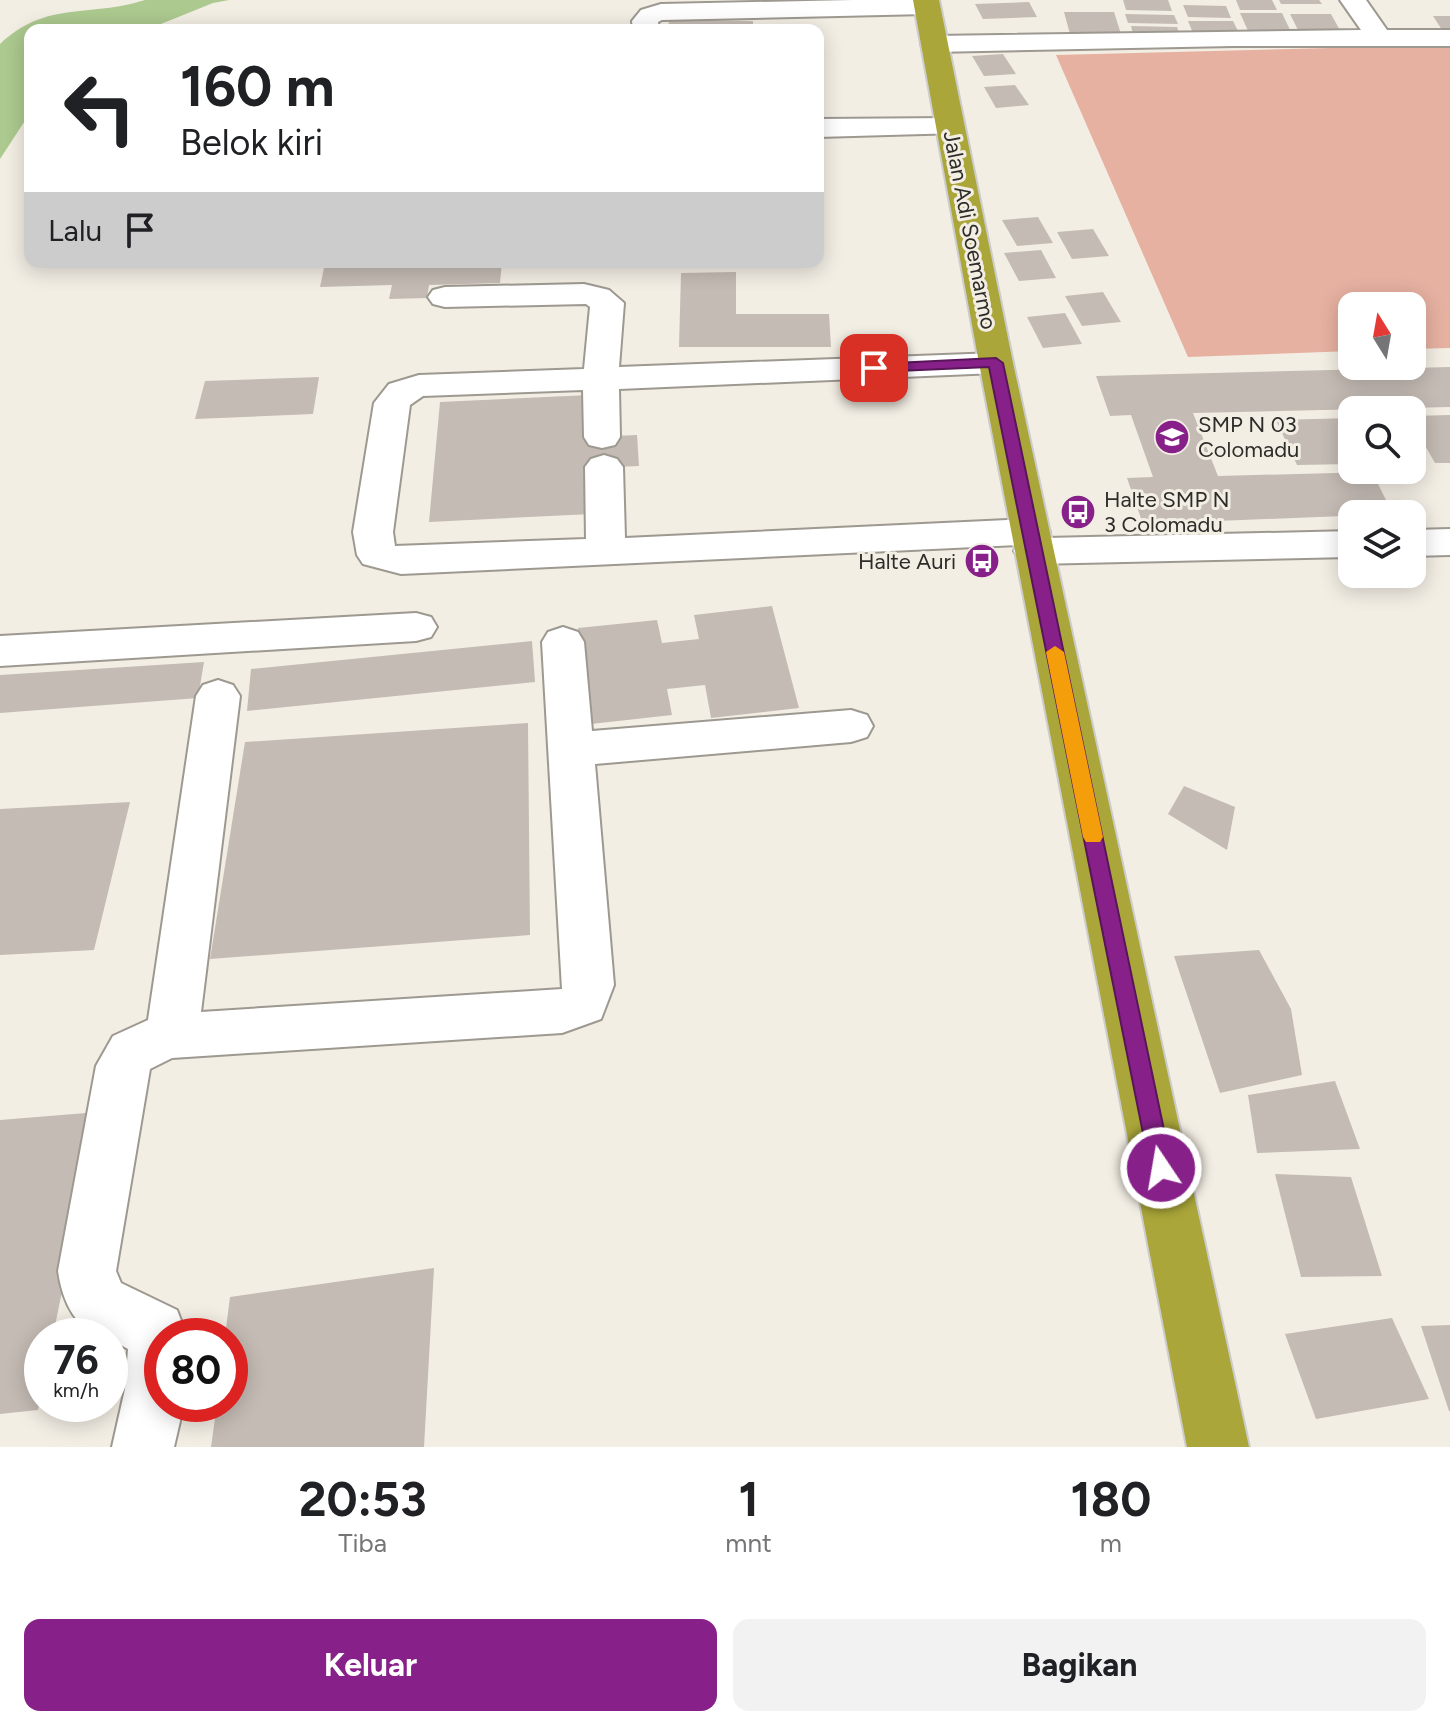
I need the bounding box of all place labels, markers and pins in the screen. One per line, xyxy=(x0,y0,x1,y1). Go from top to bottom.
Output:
pin xyxy=(840,334,908,402)
place label: SMP N 03 Colomadu xyxy=(1198,411,1299,463)
school or university icon: SMP N 03 Colomadu xyxy=(1153,418,1191,456)
place label: Halte SMP N 3 Colomadu xyxy=(1104,486,1230,538)
bus stop icon: Halte SMP N 3 Colomadu xyxy=(1059,493,1097,531)
bus stop icon: Halte Auri xyxy=(963,542,1001,580)
place label: Halte Auri xyxy=(858,548,956,575)

